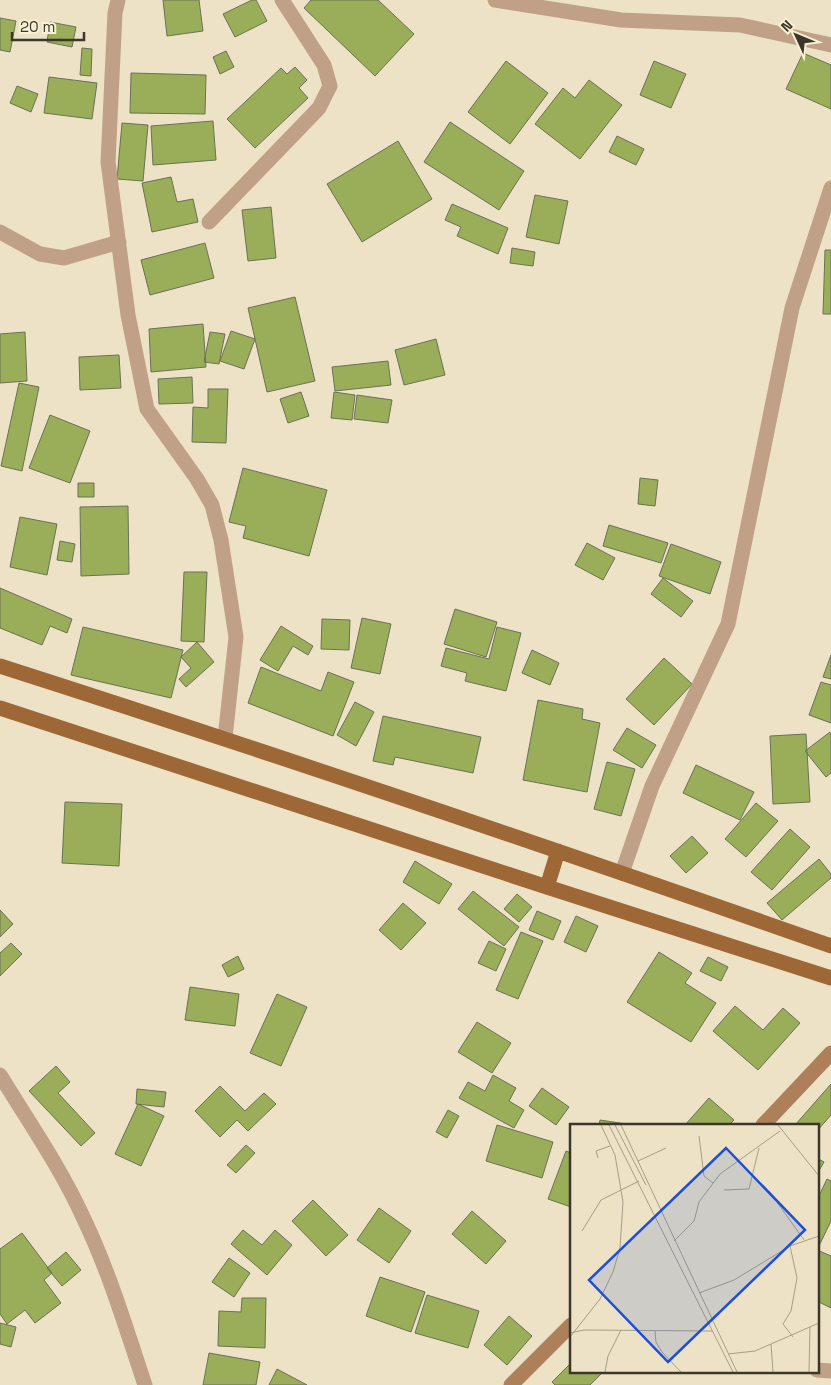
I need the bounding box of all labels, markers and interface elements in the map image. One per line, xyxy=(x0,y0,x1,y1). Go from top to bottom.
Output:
scale bar xyxy=(12,10,85,42)
north arrow xyxy=(771,10,821,60)
text: N xyxy=(777,16,796,36)
text: 20 m xyxy=(20,17,55,36)
inset map xyxy=(570,1124,818,1372)

